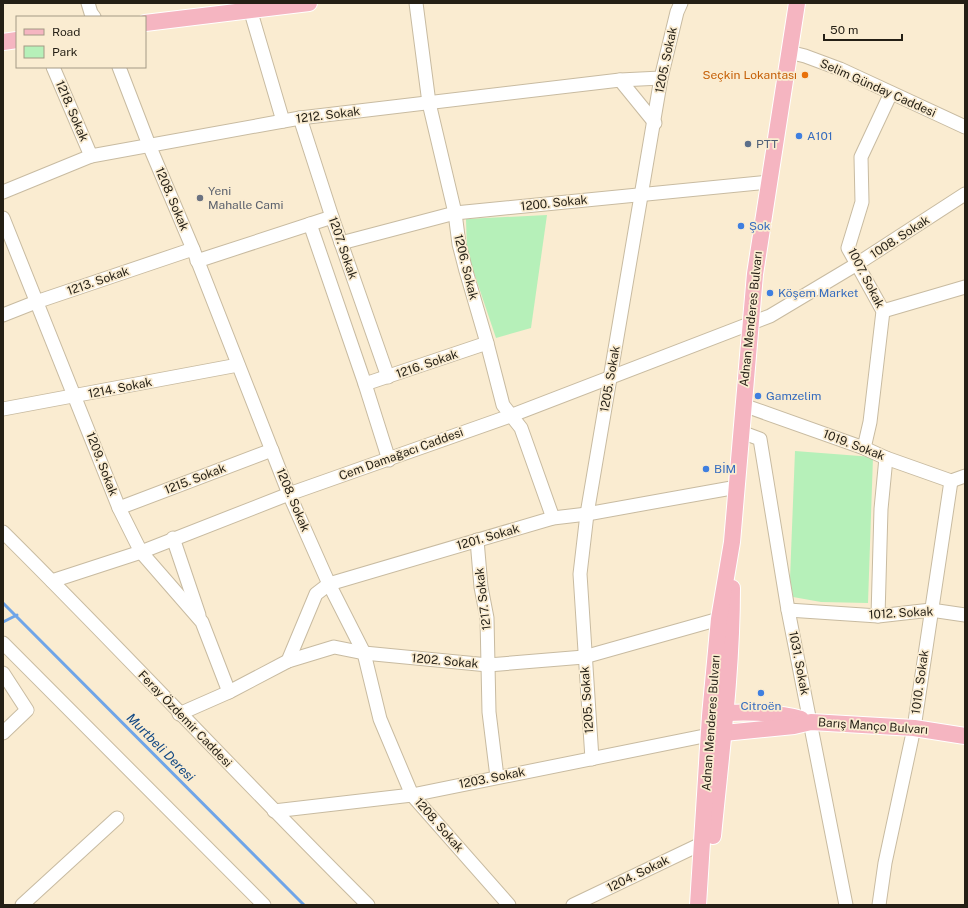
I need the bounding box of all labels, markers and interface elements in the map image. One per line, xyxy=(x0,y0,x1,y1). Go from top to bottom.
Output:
legend xyxy=(16,16,146,68)
scale bar xyxy=(824,16,902,42)
text: 50 m xyxy=(830,23,858,37)
text: Road xyxy=(52,25,80,39)
street label: 1205. Sokak xyxy=(652,25,680,94)
text: Park xyxy=(52,45,78,59)
street label: Selim Günday Caddesi xyxy=(818,56,938,120)
place label: Seçkin Lokantası xyxy=(702,68,797,82)
marker: Seçkin Lokantası xyxy=(800,70,810,80)
street label: 1218. Sokak xyxy=(53,78,91,144)
street label: 1212. Sokak xyxy=(295,104,361,126)
place label: A101 xyxy=(807,129,833,143)
marker: A101 xyxy=(794,131,804,141)
place label: PTT xyxy=(756,137,778,151)
marker: PTT xyxy=(743,139,753,149)
street label: 1208. Sokak xyxy=(152,165,192,233)
place label: Yeni Mahalle Cami xyxy=(208,184,283,212)
marker: Yeni Mahalle Cami xyxy=(195,193,205,203)
street label: 1200. Sokak xyxy=(520,193,588,213)
street label: 1008. Sokak xyxy=(868,213,932,261)
street label: 1207. Sokak xyxy=(326,215,360,281)
place label: Şok xyxy=(749,219,771,233)
marker: Şok xyxy=(736,221,746,231)
street label: 1206. Sokak xyxy=(451,233,481,301)
street label: 1007. Sokak xyxy=(845,246,887,311)
street label: Adnan Menderes Bulvarı xyxy=(737,251,765,387)
street label: 1213. Sokak xyxy=(65,264,131,298)
place label: Köşem Market xyxy=(778,286,859,300)
marker: Köşem Market xyxy=(765,288,775,298)
street label: 1205. Sokak xyxy=(597,344,623,413)
street label: 1216. Sokak xyxy=(394,347,460,381)
street label: 1214. Sokak xyxy=(87,375,153,401)
place label: Gamzelim xyxy=(766,389,821,403)
marker: Gamzelim xyxy=(753,391,763,401)
street label: Cem Damağacı Caddesi xyxy=(337,425,465,483)
street label: 1019. Sokak xyxy=(821,427,887,463)
street label: 1209. Sokak xyxy=(83,430,121,498)
street label: 1215. Sokak xyxy=(162,461,228,497)
place label: BİM xyxy=(714,462,736,476)
marker: BİM xyxy=(701,464,711,474)
street label: 1208. Sokak xyxy=(273,466,313,534)
street label: 1201. Sokak xyxy=(455,521,521,553)
street label: 1217. Sokak xyxy=(472,567,494,631)
street label: 1012. Sokak xyxy=(868,604,934,622)
street label: 1031. Sokak xyxy=(786,630,812,696)
street label: 1010. Sokak xyxy=(909,649,931,715)
street label: 1202. Sokak xyxy=(411,651,479,671)
street label: Adnan Menderes Bulvarı xyxy=(699,655,723,791)
street label: 1205. Sokak xyxy=(578,666,596,734)
street label: Feray Özdemir Caddesi xyxy=(135,668,235,770)
marker: Citroën xyxy=(756,688,766,698)
place label: Citroën xyxy=(740,699,782,713)
water label: Murtbeli Deresi xyxy=(124,710,198,785)
street label: Barış Manço Bulvarı xyxy=(818,715,928,737)
street label: 1203. Sokak xyxy=(458,765,527,791)
street label: 1208. Sokak xyxy=(412,795,467,855)
street label: 1204. Sokak xyxy=(605,853,672,895)

